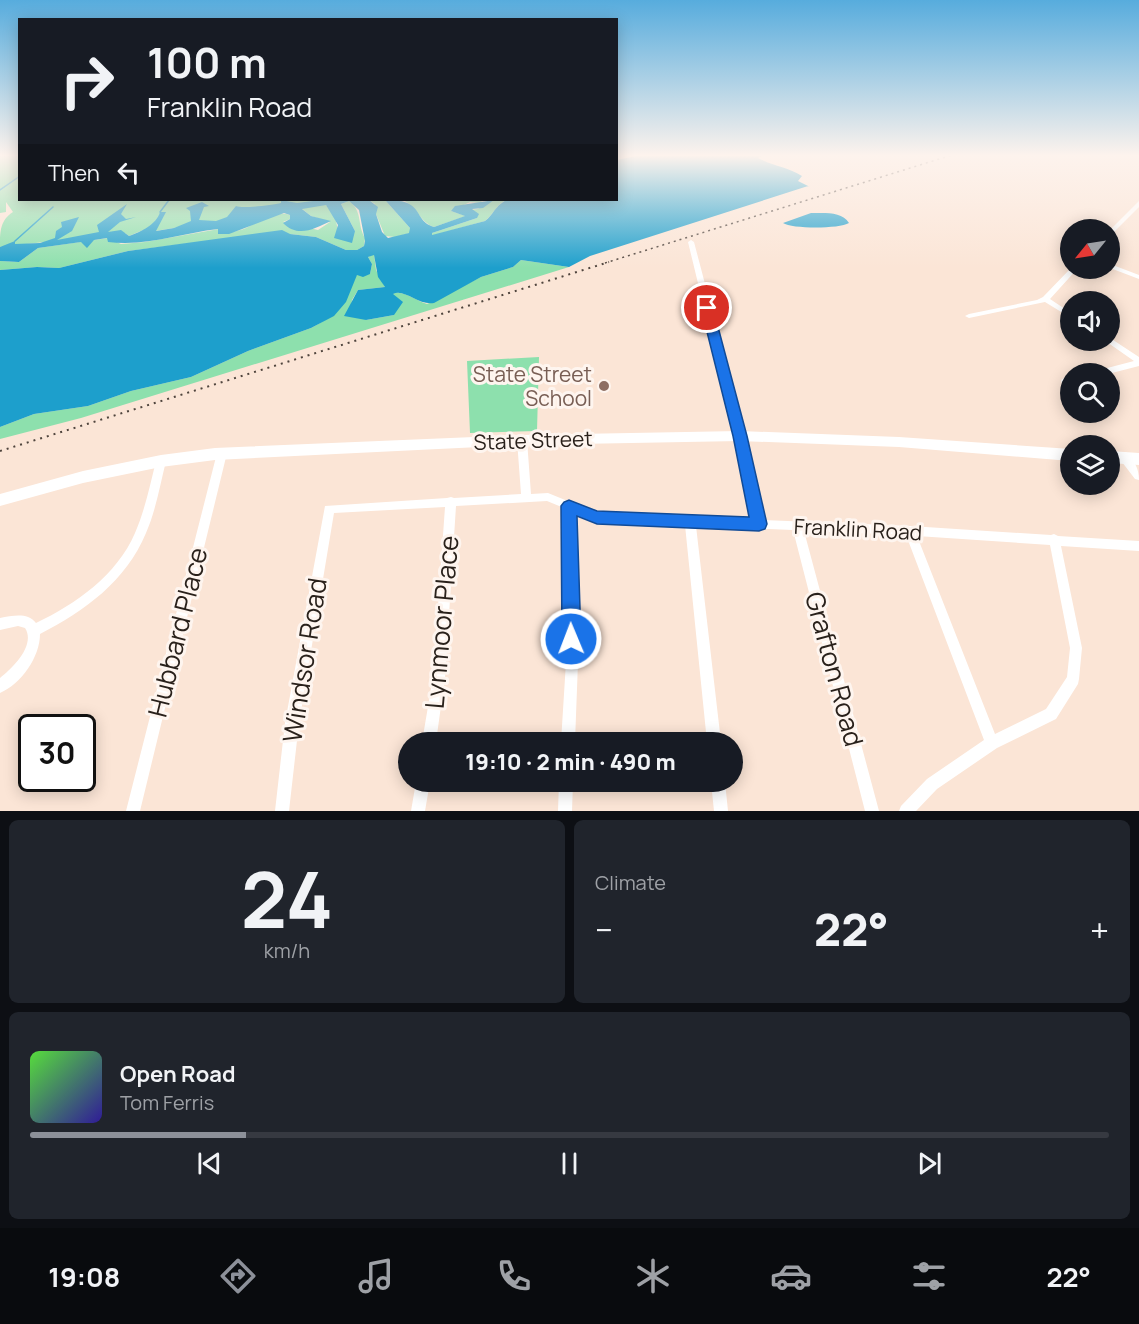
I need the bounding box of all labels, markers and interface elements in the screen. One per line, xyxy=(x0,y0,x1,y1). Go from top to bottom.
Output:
text: 100 m xyxy=(147,33,267,91)
icon: right xyxy=(48,42,126,120)
text: Franklin Road xyxy=(147,88,312,125)
icon: left xyxy=(112,156,145,189)
text: Then xyxy=(48,158,100,188)
north arrow xyxy=(1060,219,1120,279)
map controls xyxy=(1060,219,1120,495)
pin xyxy=(681,282,732,333)
icon: arrive xyxy=(690,291,723,324)
button: sound xyxy=(1060,291,1120,351)
place label: State Street School xyxy=(473,360,592,412)
button: search xyxy=(1060,363,1120,423)
marker: State Street School xyxy=(597,379,611,393)
street label: State Street xyxy=(473,424,593,456)
button: layers xyxy=(1060,435,1120,495)
street label: Franklin Road xyxy=(793,512,923,546)
street label: Lynmoor Place xyxy=(415,534,467,710)
street label: Hubbard Place xyxy=(139,543,215,721)
street label: Windsor Road xyxy=(273,575,335,745)
street label: Grafton Road xyxy=(797,588,873,750)
position arrow xyxy=(539,607,603,671)
speed limit sign: 30 xyxy=(18,714,96,792)
text: 19:10 · 2 min · 490 m xyxy=(465,747,676,777)
text: 24 xyxy=(241,845,333,951)
text: Climate xyxy=(595,869,666,896)
text: 22° xyxy=(814,898,889,960)
text: − xyxy=(595,907,613,952)
text: + xyxy=(1090,907,1109,952)
text: km/h xyxy=(264,937,310,964)
text: Open Road xyxy=(120,1059,235,1089)
text: Tom Ferris xyxy=(120,1089,214,1116)
icon: previous xyxy=(193,1147,226,1180)
icon: pause xyxy=(553,1147,586,1180)
icon: next xyxy=(913,1147,946,1180)
icon: directions xyxy=(217,1255,259,1297)
icon: music xyxy=(355,1255,397,1297)
icon: phone xyxy=(493,1255,535,1297)
icon: climate xyxy=(632,1255,674,1297)
icon: car xyxy=(770,1255,812,1297)
icon: filters xyxy=(908,1255,950,1297)
text: 19:08 xyxy=(48,1258,120,1295)
text: 22° xyxy=(1047,1258,1091,1295)

